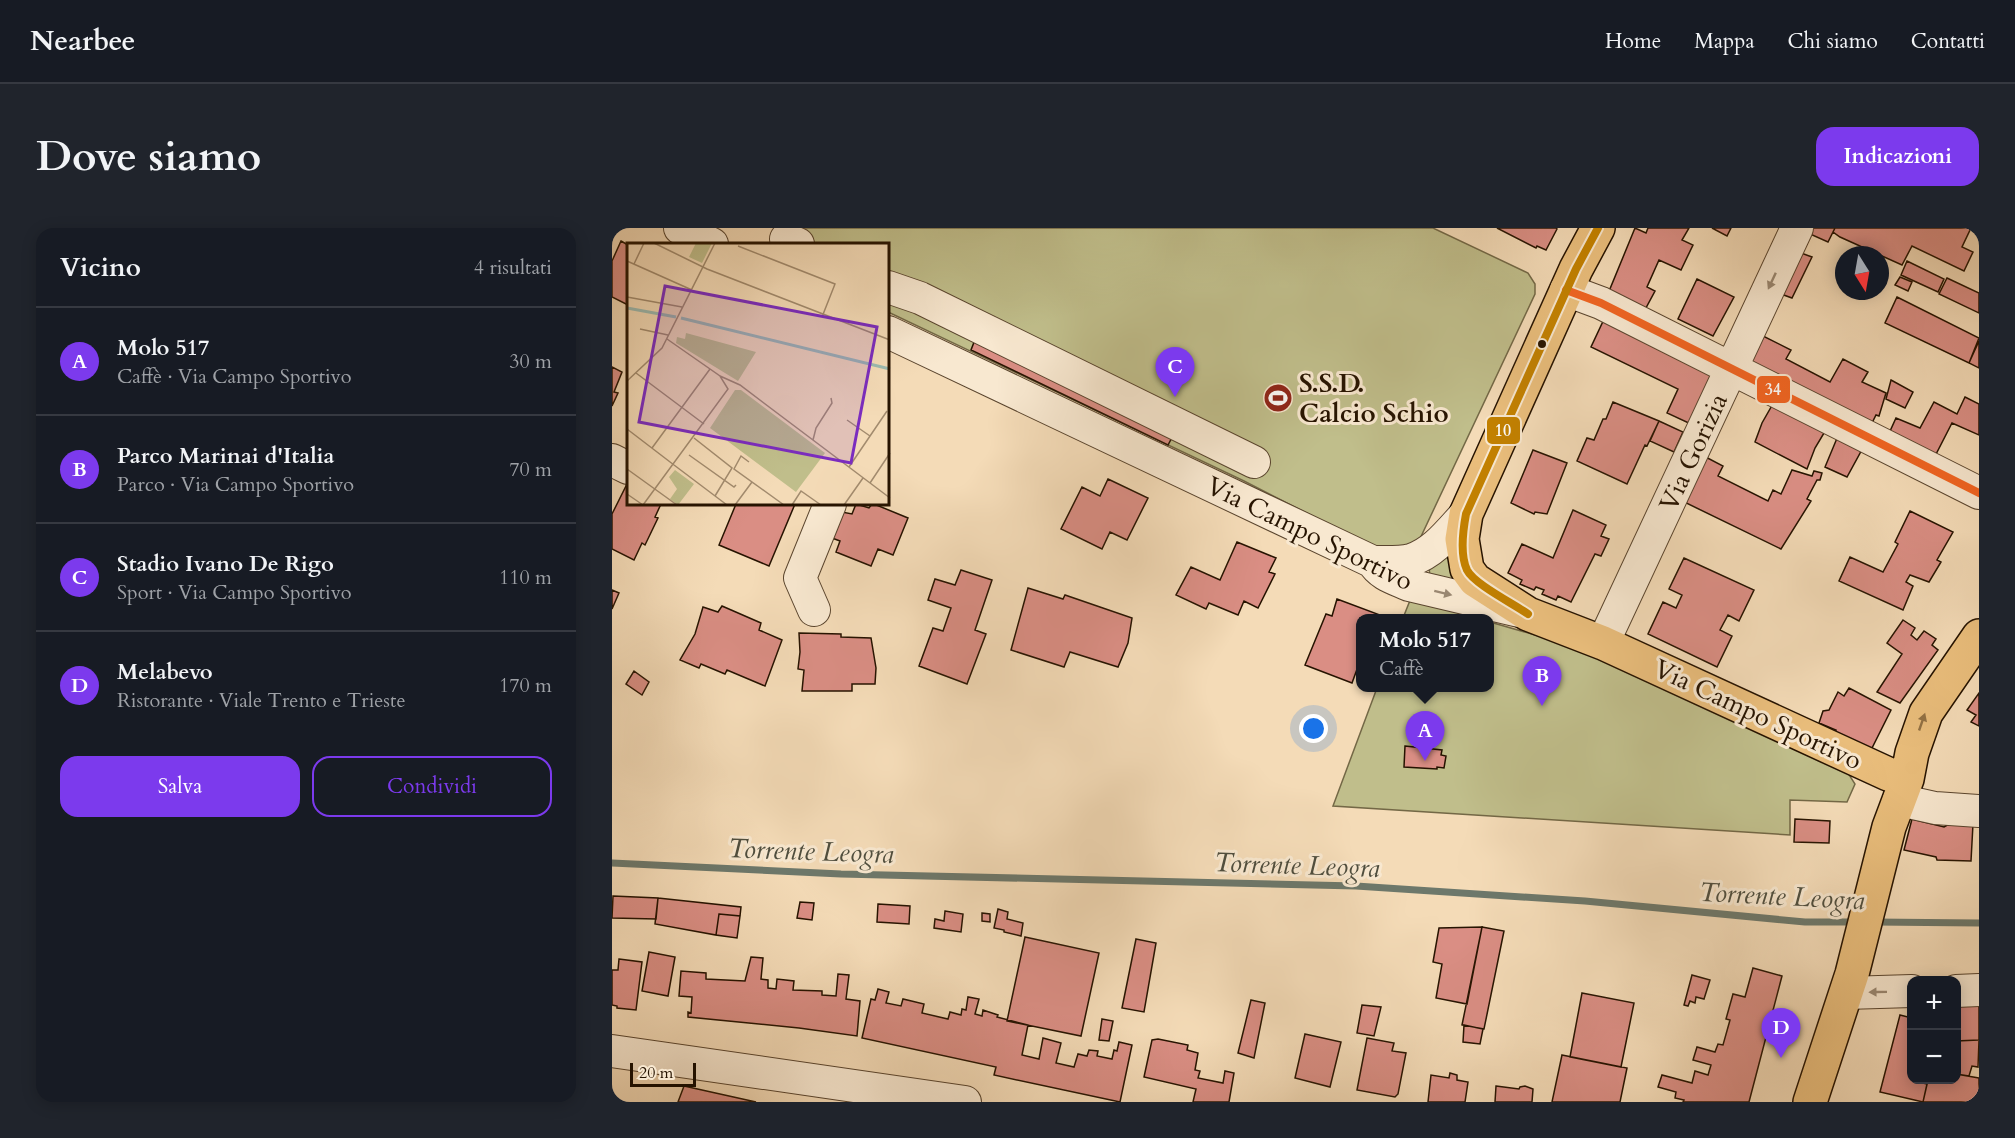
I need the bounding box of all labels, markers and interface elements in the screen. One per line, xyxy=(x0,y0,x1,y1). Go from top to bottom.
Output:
text: Nearbee xyxy=(30,22,135,60)
text: Home xyxy=(1605,27,1661,56)
text: Mappa xyxy=(1694,27,1755,56)
text: Chi siamo xyxy=(1788,27,1878,56)
text: Contatti xyxy=(1911,27,1985,56)
button: Indicazioni xyxy=(1816,127,1979,186)
text: Dove siamo xyxy=(36,128,261,185)
inset map xyxy=(627,243,890,506)
north arrow xyxy=(1835,246,1889,300)
text: Vicino xyxy=(60,250,141,285)
text: 4 risultati xyxy=(474,254,552,281)
one-way arrow xyxy=(1767,272,1777,290)
text: Molo 517 xyxy=(117,333,209,363)
unlabelled marker xyxy=(1536,338,1548,350)
text: A xyxy=(72,348,87,375)
text: 30 m xyxy=(509,348,552,375)
pin: C xyxy=(1156,348,1194,397)
text: Caffè · Via Campo Sportivo xyxy=(117,363,352,390)
place label: S.S.D. Calcio Schio xyxy=(1299,366,1449,431)
line badge: 34 xyxy=(1756,375,1791,404)
text: 34 xyxy=(1765,379,1781,401)
sports icon: S.S.D. Calcio Schio xyxy=(1262,382,1294,414)
street label: Via Gorizia xyxy=(1651,388,1736,517)
line badge: 10 xyxy=(1486,416,1521,445)
text: 10 xyxy=(1495,420,1511,442)
text: Parco Marinai d'Italia xyxy=(117,441,335,471)
text: B xyxy=(72,456,87,483)
text: 70 m xyxy=(509,456,552,483)
street label: Via Campo Sportivo xyxy=(1201,468,1419,599)
text: Parco · Via Campo Sportivo xyxy=(117,471,354,498)
text: Stadio Ivano De Rigo xyxy=(117,549,334,579)
text: C xyxy=(72,564,87,591)
text: 110 m xyxy=(499,564,552,591)
text: Sport · Via Campo Sportivo xyxy=(117,579,352,606)
one-way arrow xyxy=(1434,589,1452,599)
popup xyxy=(1356,614,1494,692)
text: Molo 517 xyxy=(1379,625,1471,655)
street label: Via Campo Sportivo xyxy=(1648,651,1867,778)
text: Caffè xyxy=(1379,655,1424,682)
pin: B xyxy=(1522,656,1562,706)
text: Melabevo xyxy=(117,657,213,687)
text: D xyxy=(71,672,88,699)
text: 170 m xyxy=(499,672,552,699)
text: Ristorante · Viale Trento e Trieste xyxy=(117,687,405,714)
pin: A xyxy=(1406,712,1444,761)
one-way arrow xyxy=(1918,713,1928,731)
your location xyxy=(1299,714,1328,743)
button: Salva xyxy=(60,756,300,817)
button: Condividi xyxy=(312,756,552,817)
water label: Torrente Leogra xyxy=(727,830,895,873)
water label: Torrente Leogra xyxy=(1213,844,1381,887)
water label: Torrente Leogra xyxy=(1698,874,1866,919)
map controls xyxy=(1907,976,1961,1084)
button: + xyxy=(1907,976,1961,1030)
one-way arrow xyxy=(1869,987,1888,997)
pin: D xyxy=(1762,1008,1800,1058)
button: − xyxy=(1907,1030,1961,1084)
scale bar xyxy=(630,1060,696,1088)
text: 20 m xyxy=(639,1062,673,1084)

